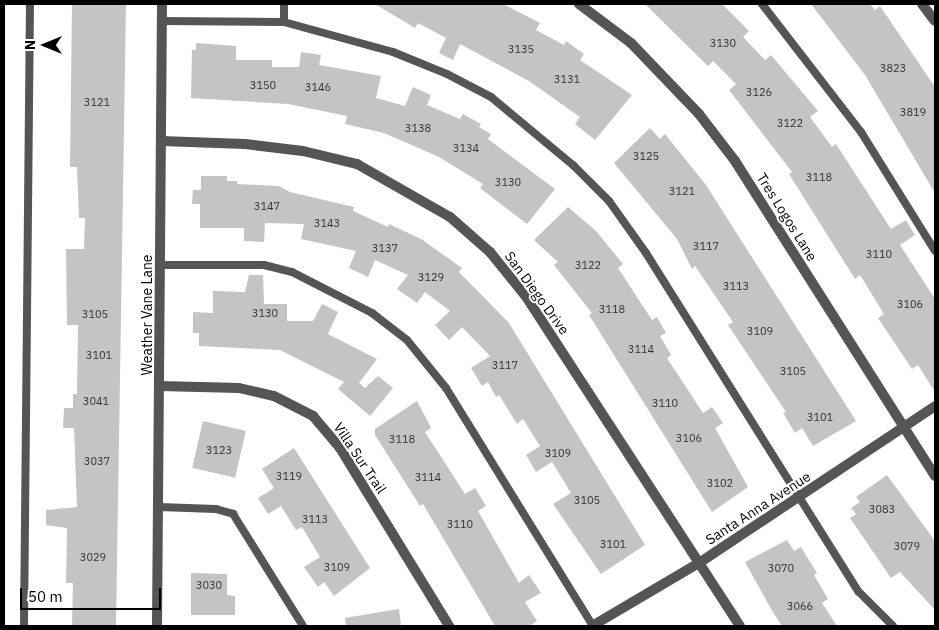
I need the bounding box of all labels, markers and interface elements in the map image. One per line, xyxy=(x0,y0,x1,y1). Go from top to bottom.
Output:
north arrow xyxy=(20,20,70,70)
house number: 3130 xyxy=(710,36,736,50)
text: N xyxy=(21,40,39,50)
house number: 3135 xyxy=(508,42,534,56)
house number: 3823 xyxy=(880,61,906,75)
house number: 3131 xyxy=(554,72,580,86)
house number: 3150 xyxy=(250,78,276,92)
house number: 3146 xyxy=(305,80,331,94)
house number: 3126 xyxy=(746,85,772,99)
house number: 3121 xyxy=(84,95,110,109)
house number: 3819 xyxy=(900,105,926,119)
house number: 3122 xyxy=(777,116,803,130)
house number: 3138 xyxy=(405,121,431,135)
house number: 3134 xyxy=(453,141,479,155)
house number: 3125 xyxy=(633,149,659,163)
street label: Tres Logos Lane xyxy=(753,170,821,264)
house number: 3118 xyxy=(806,170,832,184)
house number: 3130 xyxy=(495,175,521,189)
house number: 3121 xyxy=(669,184,695,198)
house number: 3147 xyxy=(254,199,280,213)
house number: 3143 xyxy=(314,216,340,230)
house number: 3117 xyxy=(693,239,719,253)
house number: 3137 xyxy=(372,241,398,255)
house number: 3110 xyxy=(866,247,892,261)
street label: San Diego Drive xyxy=(501,248,573,338)
street label: Weather Vane Lane xyxy=(139,254,155,376)
house number: 3122 xyxy=(575,258,601,272)
house number: 3129 xyxy=(418,270,444,284)
house number: 3113 xyxy=(723,279,749,293)
house number: 3106 xyxy=(897,297,923,311)
house number: 3118 xyxy=(599,302,625,316)
house number: 3130 xyxy=(252,306,278,320)
house number: 3105 xyxy=(82,307,108,321)
house number: 3109 xyxy=(747,324,773,338)
house number: 3114 xyxy=(628,342,654,356)
house number: 3101 xyxy=(86,348,112,362)
house number: 3117 xyxy=(492,358,518,372)
house number: 3105 xyxy=(780,364,806,378)
house number: 3041 xyxy=(83,394,109,408)
house number: 3110 xyxy=(652,396,678,410)
house number: 3101 xyxy=(807,410,833,424)
street label: Villa Sur Trail xyxy=(330,419,390,497)
house number: 3106 xyxy=(676,431,702,445)
house number: 3118 xyxy=(389,432,415,446)
house number: 3123 xyxy=(206,443,232,457)
house number: 3109 xyxy=(545,446,571,460)
house number: 3037 xyxy=(84,454,110,468)
street label: Santa Anna Avenue xyxy=(702,468,814,548)
house number: 3119 xyxy=(276,469,302,483)
house number: 3114 xyxy=(415,470,441,484)
house number: 3102 xyxy=(707,476,733,490)
house number: 3105 xyxy=(574,493,600,507)
house number: 3083 xyxy=(869,502,895,516)
house number: 3113 xyxy=(302,512,328,526)
house number: 3110 xyxy=(447,517,473,531)
house number: 3101 xyxy=(600,537,626,551)
house number: 3079 xyxy=(894,539,920,553)
house number: 3029 xyxy=(80,550,106,564)
house number: 3109 xyxy=(324,560,350,574)
house number: 3070 xyxy=(768,561,794,575)
scale bar xyxy=(22,578,164,610)
house number: 3030 xyxy=(196,578,222,592)
text: 50 m xyxy=(28,587,63,606)
house number: 3066 xyxy=(787,599,813,613)

